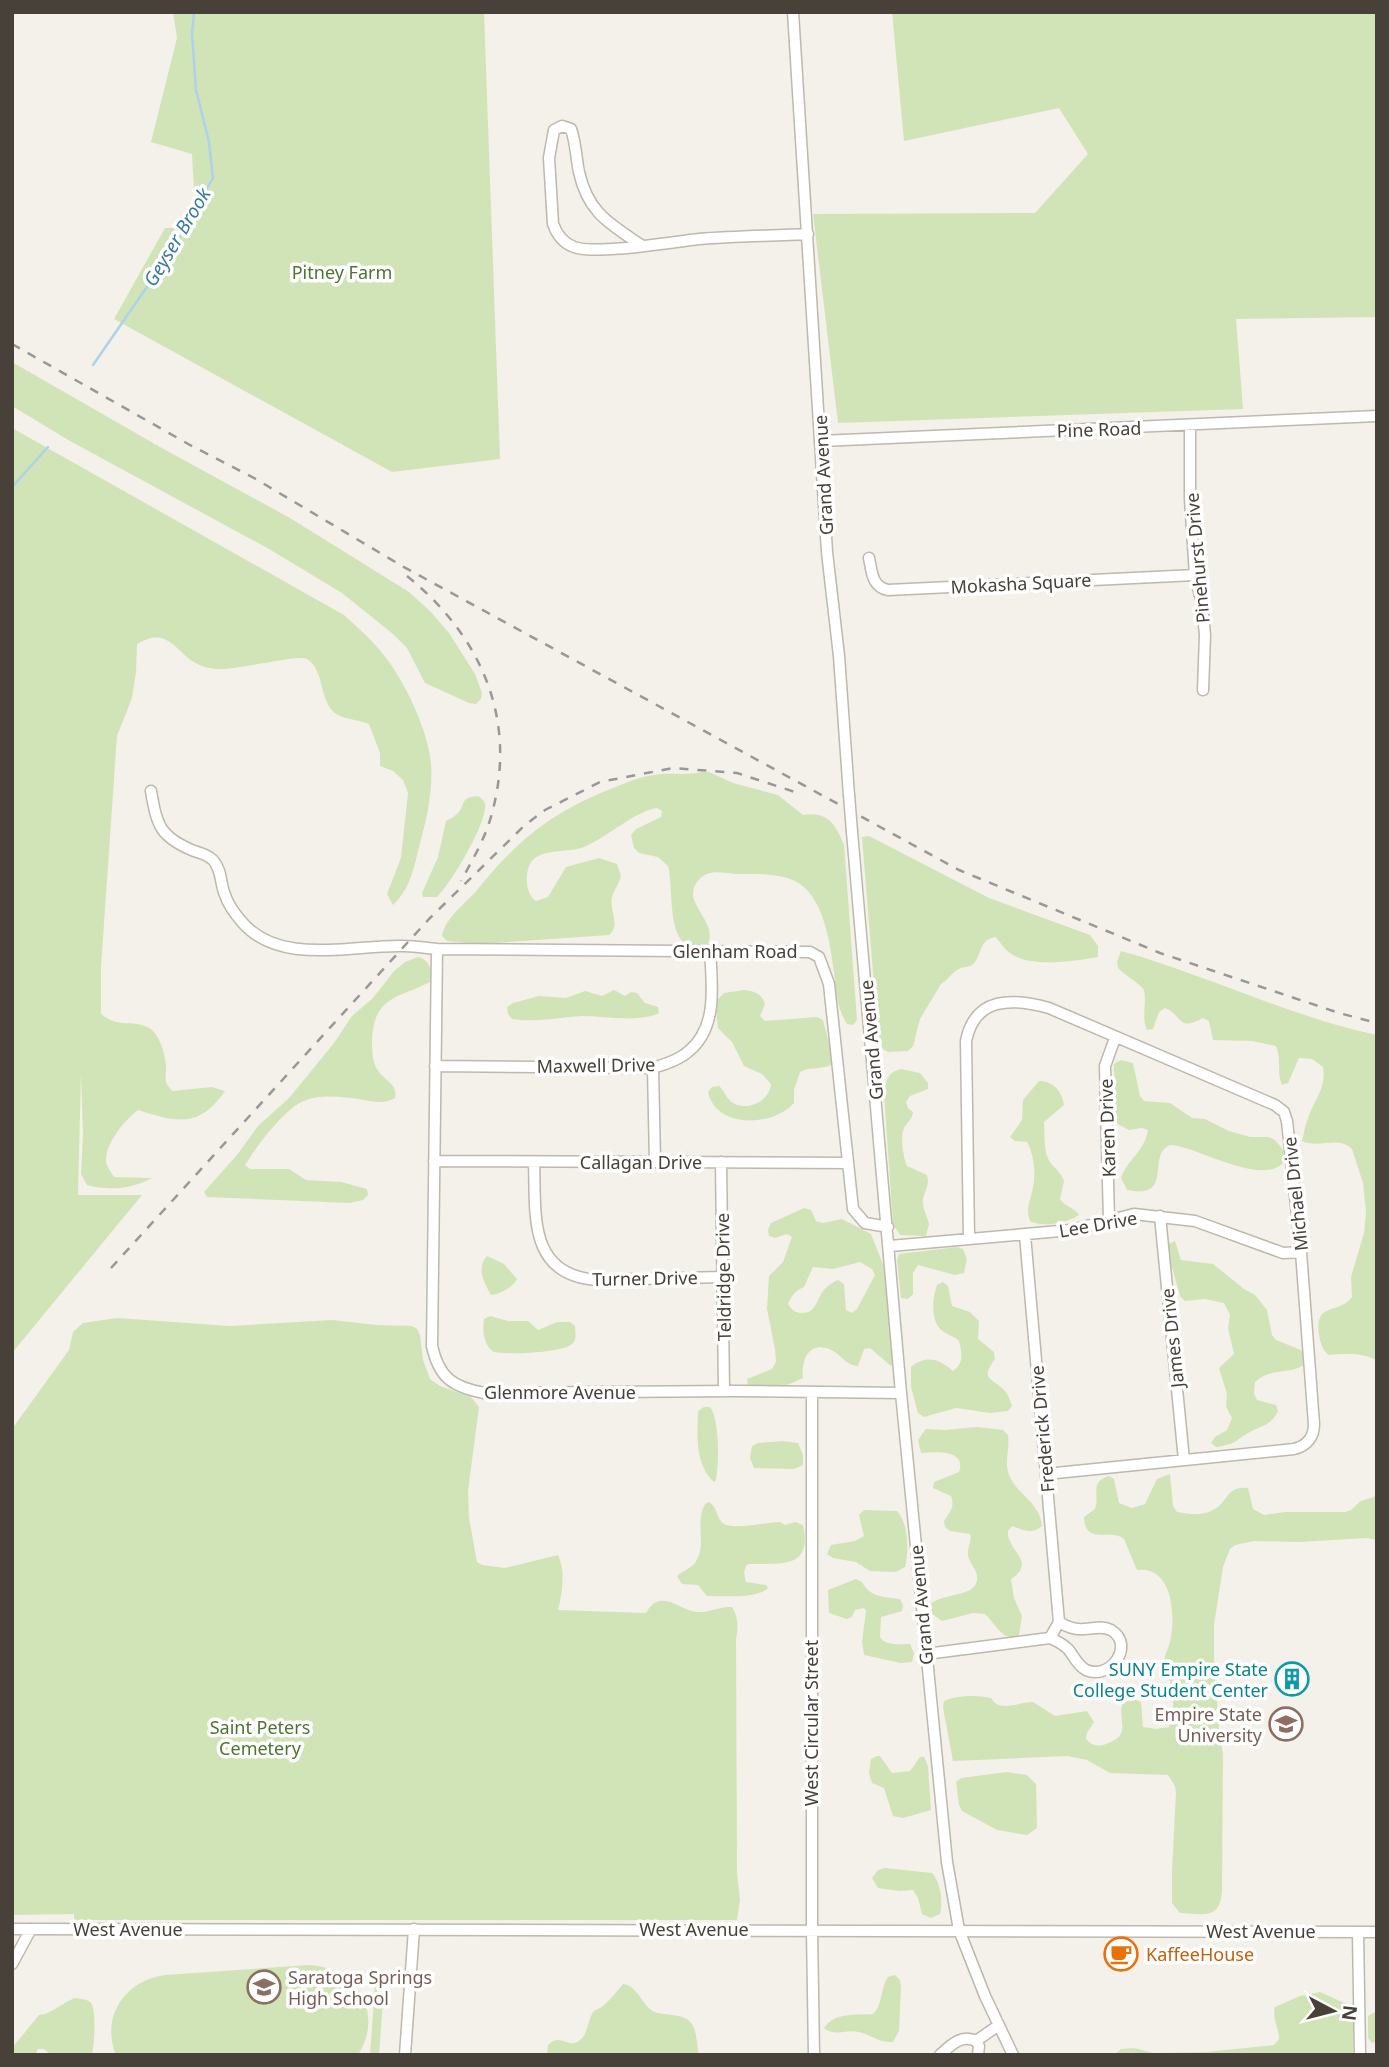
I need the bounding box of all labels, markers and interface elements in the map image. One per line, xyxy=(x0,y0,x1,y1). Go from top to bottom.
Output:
water label: Geyser Brook xyxy=(137,182,217,291)
park label: Pitney Farm xyxy=(292,260,392,284)
street label: Grand Avenue xyxy=(808,414,838,536)
street label: Pine Road xyxy=(1056,416,1142,442)
street label: Pinehurst Drive xyxy=(1179,492,1215,624)
street label: Mokasha Square xyxy=(950,567,1092,599)
street label: Glenham Road xyxy=(672,939,798,963)
street label: Grand Avenue xyxy=(854,979,888,1101)
street label: Maxwell Drive xyxy=(536,1052,656,1078)
street label: Karen Drive xyxy=(1093,1078,1121,1178)
street label: Michael Drive xyxy=(1277,1136,1313,1252)
street label: Callagan Drive xyxy=(580,1150,702,1174)
street label: Lee Drive xyxy=(1057,1205,1139,1243)
street label: Teldridge Drive xyxy=(710,1213,736,1341)
street label: Turner Drive xyxy=(592,1265,698,1291)
street label: James Drive xyxy=(1155,1287,1189,1391)
street label: Frederick Drive xyxy=(1024,1365,1060,1493)
street label: Glenmore Avenue xyxy=(484,1380,636,1404)
street label: Grand Avenue xyxy=(904,1544,938,1666)
street label: West Circular Street xyxy=(799,1639,823,1806)
place label: SUNY Empire State College Student Center xyxy=(1073,1657,1269,1702)
building icon: SUNY Empire State College Student Center xyxy=(1273,1660,1311,1698)
place label: Empire State University xyxy=(1154,1702,1263,1747)
school or university icon: Empire State University xyxy=(1267,1705,1305,1743)
park label: Saint Peters Cemetery xyxy=(210,1715,310,1760)
street label: West Avenue xyxy=(73,1917,183,1941)
street label: West Avenue xyxy=(639,1917,749,1941)
street label: West Avenue xyxy=(1206,1919,1316,1943)
cafe icon: KaffeeHouse xyxy=(1102,1935,1140,1973)
place label: KaffeeHouse xyxy=(1146,1942,1254,1966)
place label: Saratoga Springs High School xyxy=(288,1965,432,2010)
school or university icon: Saratoga Springs High School xyxy=(245,1968,283,2006)
north arrow xyxy=(1298,1976,1368,2046)
text: N xyxy=(1336,2004,1364,2022)

